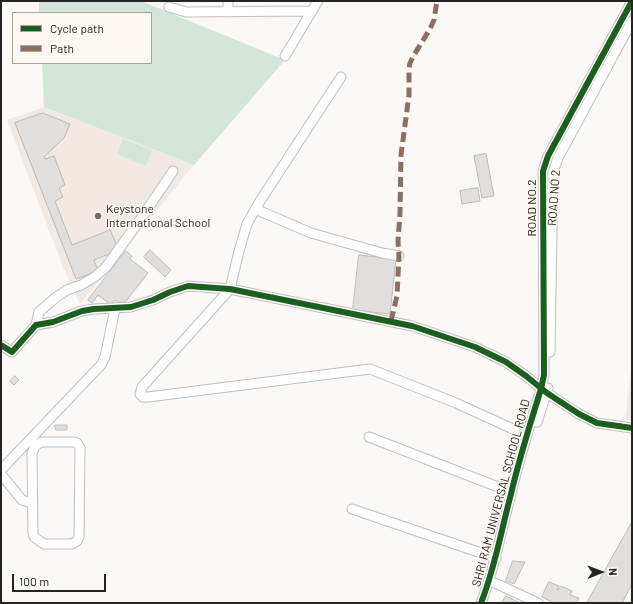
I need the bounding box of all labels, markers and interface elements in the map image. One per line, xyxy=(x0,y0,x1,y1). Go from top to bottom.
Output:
legend xyxy=(12,12,152,64)
text: Cycle path xyxy=(50,21,104,35)
text: Path xyxy=(50,41,74,55)
street label: ROAD NO 2 xyxy=(545,169,563,227)
street label: ROAD NO.2 xyxy=(525,179,539,237)
place label: Keystone International School xyxy=(106,202,210,230)
marker: Keystone International School xyxy=(93,211,103,221)
street label: SHRI RAM UNIVERSAL SCHOOL ROAD xyxy=(469,398,533,588)
north arrow xyxy=(581,552,621,592)
scale bar xyxy=(14,566,108,592)
text: N xyxy=(607,568,620,576)
text: 100 m xyxy=(19,574,49,588)

